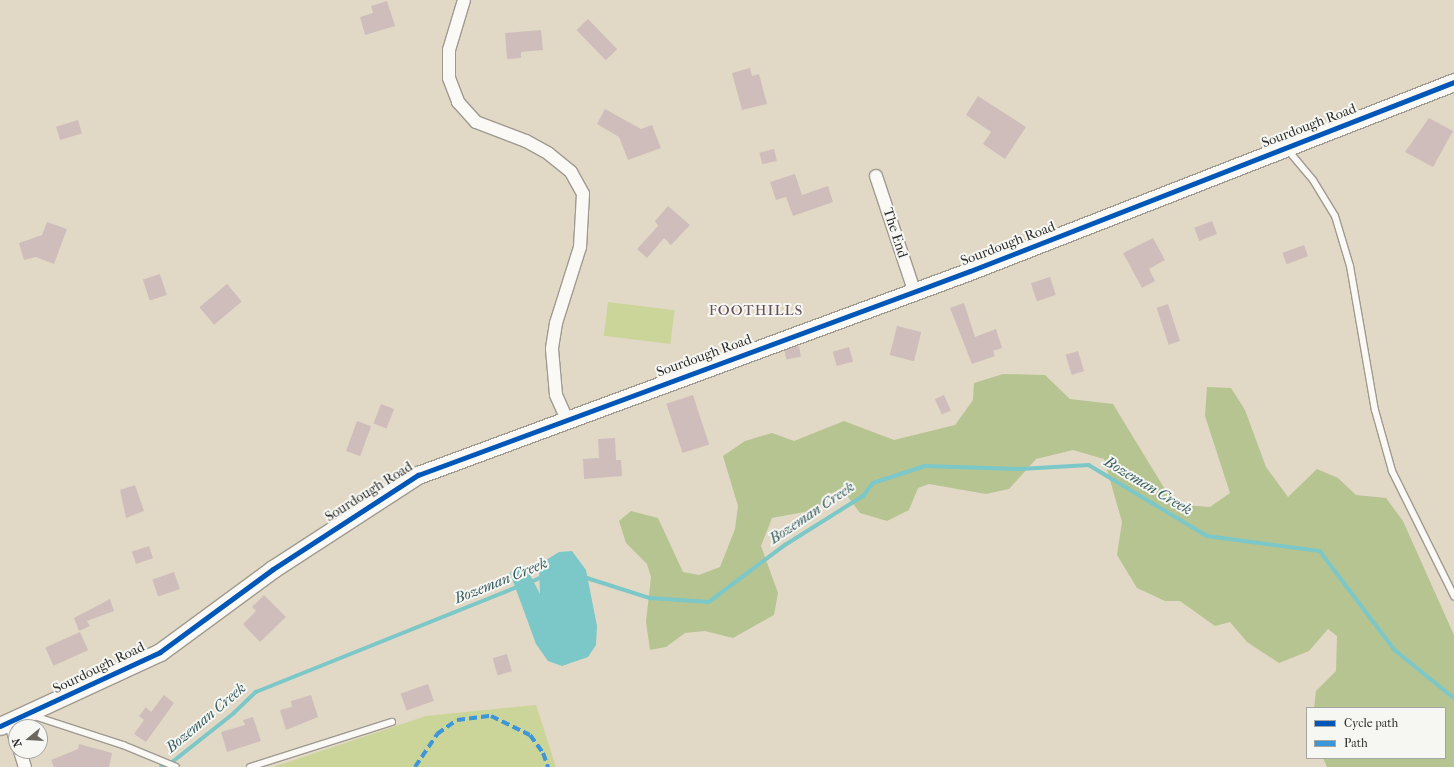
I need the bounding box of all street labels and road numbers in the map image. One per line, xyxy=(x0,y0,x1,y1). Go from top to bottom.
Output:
street label: Sourdough Road xyxy=(1259,100,1359,152)
street label: The End xyxy=(879,206,911,260)
street label: Sourdough Road xyxy=(958,218,1058,270)
street label: Sourdough Road xyxy=(654,331,754,381)
street label: Sourdough Road xyxy=(322,458,416,526)
street label: Sourdough Road xyxy=(50,639,148,697)

